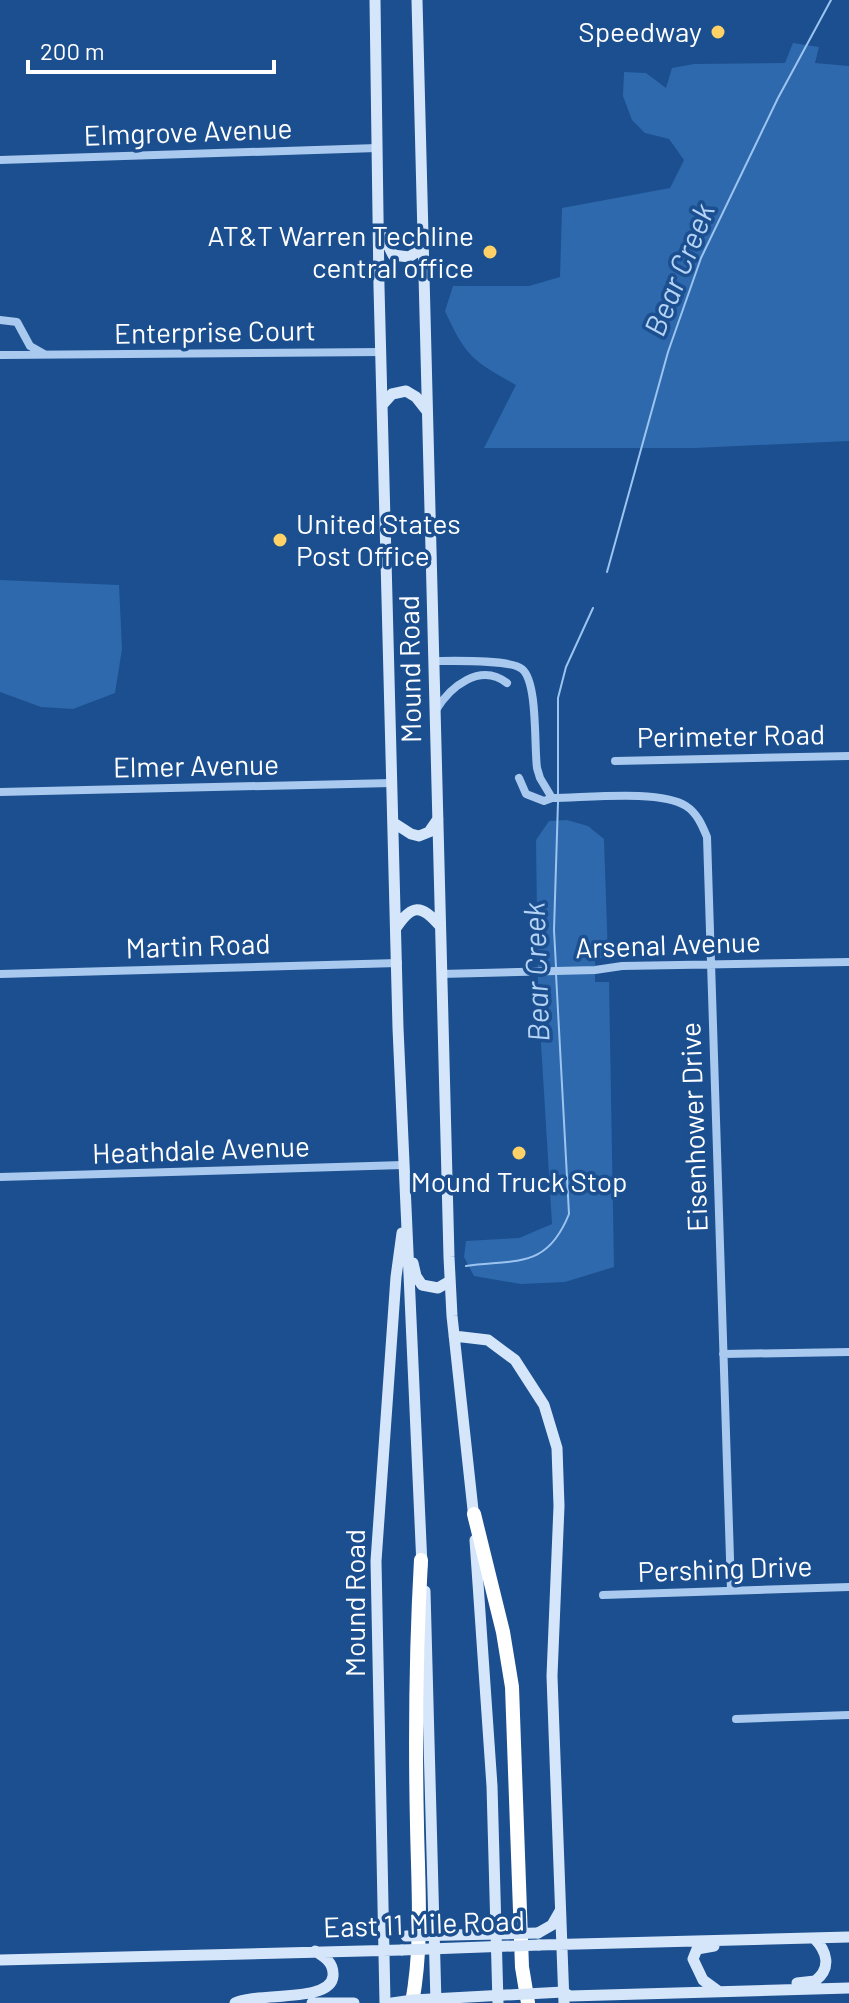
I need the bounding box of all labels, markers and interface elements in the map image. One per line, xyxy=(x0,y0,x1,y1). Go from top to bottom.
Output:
place label: Speedway xyxy=(578,14,702,48)
marker: Speedway xyxy=(709,23,727,41)
scale bar xyxy=(28,24,274,74)
text: 200 m xyxy=(40,36,105,65)
street label: Elmgrove Avenue xyxy=(83,110,293,152)
water label: Bear Creek xyxy=(635,197,721,341)
place label: AT&T Warren Techline central office xyxy=(208,218,474,284)
marker: AT&T Warren Techline central office xyxy=(481,243,499,261)
street label: Enterprise Court xyxy=(114,312,316,350)
place label: United States Post Office xyxy=(296,506,461,572)
marker: United States Post Office xyxy=(271,531,289,549)
street label: Mound Road xyxy=(391,595,427,743)
street label: Perimeter Road xyxy=(636,716,825,754)
street label: Elmer Avenue xyxy=(113,747,279,783)
water label: Bear Creek xyxy=(515,901,555,1043)
street label: Arsenal Avenue xyxy=(574,924,761,964)
street label: Martin Road xyxy=(125,925,271,965)
street label: Eisenhower Drive xyxy=(672,1022,714,1233)
street label: Heathdale Avenue xyxy=(91,1128,310,1170)
marker: Mound Truck Stop xyxy=(510,1144,528,1162)
place label: Mound Truck Stop xyxy=(411,1164,627,1198)
street label: Mound Road xyxy=(337,1529,371,1677)
street label: Pershing Drive xyxy=(637,1548,813,1588)
street label: East 11 Mile Road xyxy=(323,1902,525,1944)

